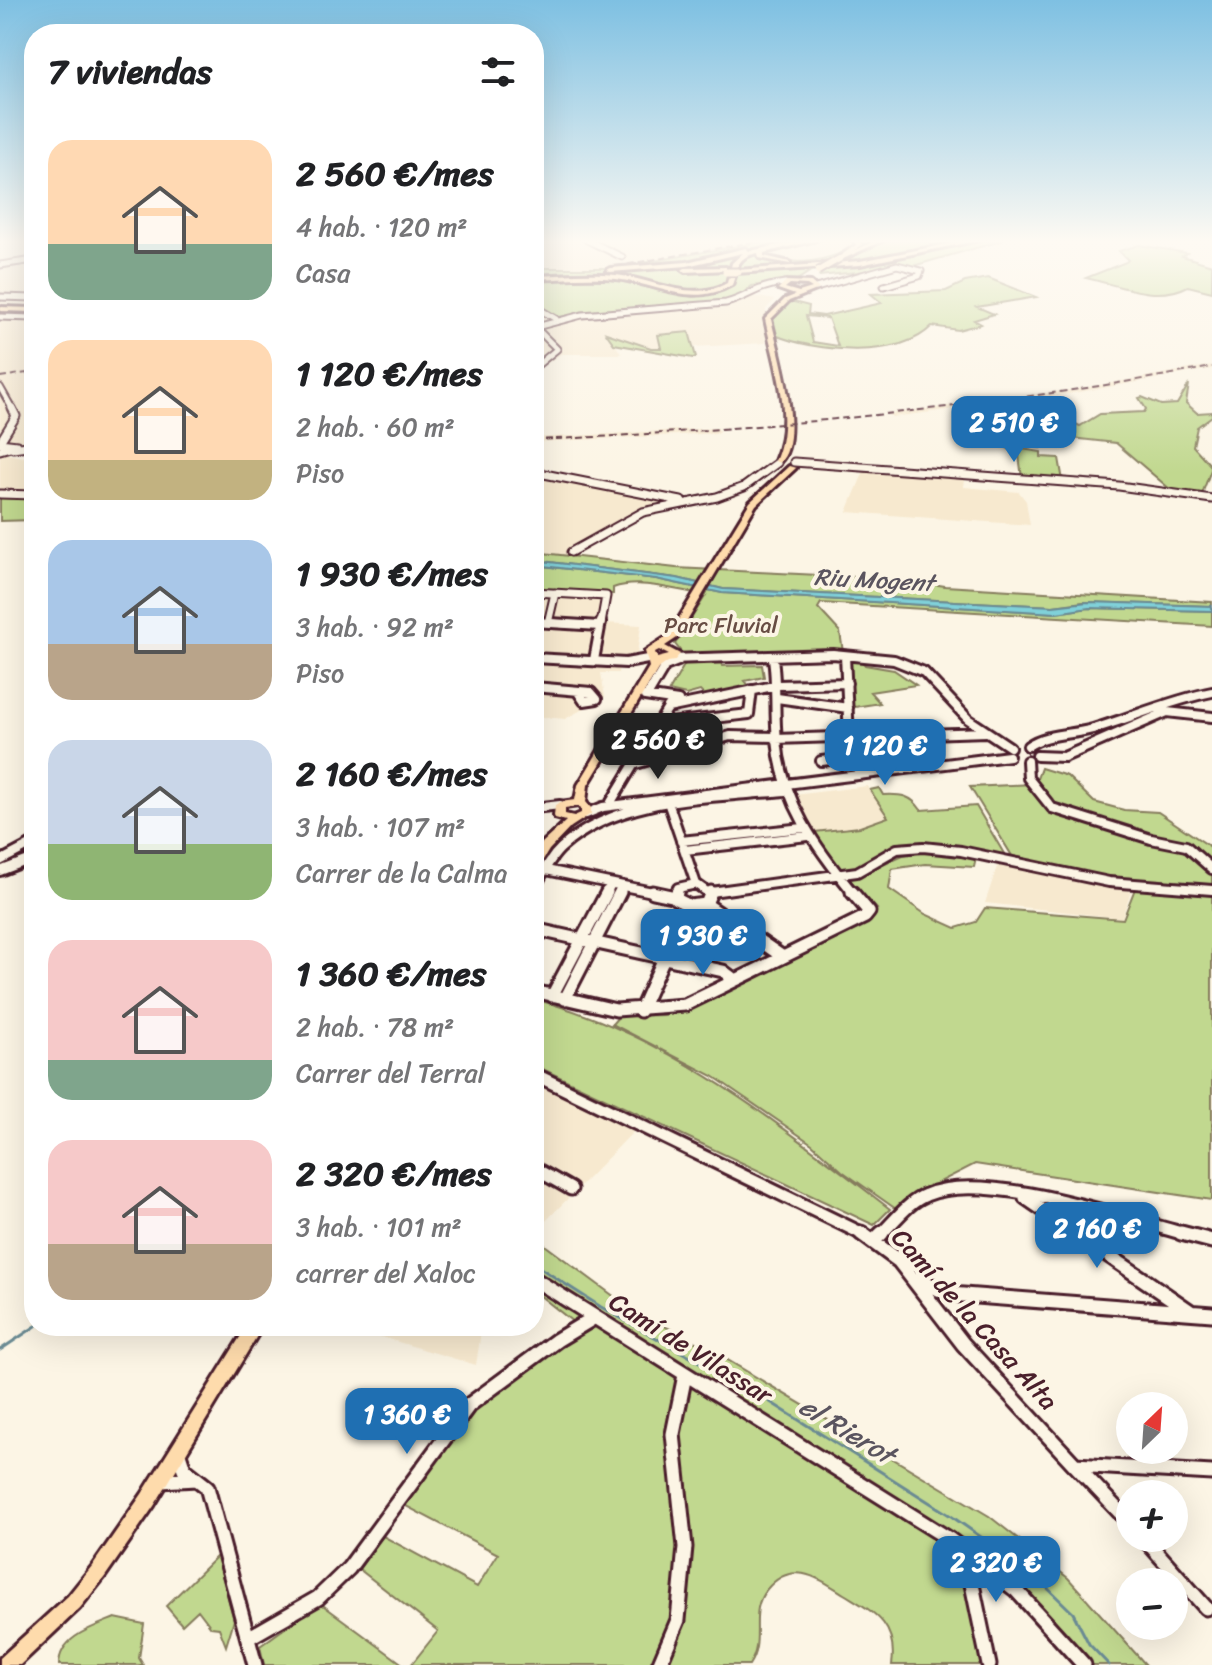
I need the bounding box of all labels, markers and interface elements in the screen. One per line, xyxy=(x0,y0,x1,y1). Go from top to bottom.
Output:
text: 7 viviendas xyxy=(48,42,212,102)
icon: filters xyxy=(476,50,520,94)
text: 2 560 €/mes xyxy=(296,144,494,204)
icon: home xyxy=(112,172,208,268)
text: 4 hab. · 120 m² xyxy=(296,204,467,250)
text: Casa xyxy=(296,250,350,296)
text: 1 120 €/mes xyxy=(296,344,483,404)
icon: home xyxy=(112,372,208,468)
pin: 2 510 € xyxy=(940,396,1088,464)
text: 2 510 € xyxy=(969,399,1059,445)
text: 2 hab. · 60 m² xyxy=(296,404,455,450)
text: Piso xyxy=(296,450,344,496)
text: 1 930 €/mes xyxy=(296,544,488,604)
water label: Riu Mogent xyxy=(813,556,939,604)
icon: home xyxy=(112,572,208,668)
text: 3 hab. · 92 m² xyxy=(296,604,454,650)
park label: Parc Fluvial xyxy=(664,606,779,645)
text: Piso xyxy=(296,650,344,696)
pin: 2 560 € xyxy=(584,713,732,781)
text: 2 560 € xyxy=(612,716,704,762)
pin: 1 120 € xyxy=(811,719,959,787)
text: 1 120 € xyxy=(843,722,927,768)
text: 2 160 €/mes xyxy=(296,744,487,804)
icon: home xyxy=(112,772,208,868)
text: 3 hab. · 107 m² xyxy=(296,804,465,850)
text: Carrer de la Calma xyxy=(296,850,507,896)
pin: 1 930 € xyxy=(629,909,777,977)
text: 1 930 € xyxy=(659,912,747,958)
text: 1 360 €/mes xyxy=(296,944,486,1004)
icon: home xyxy=(112,972,208,1068)
text: 2 hab. · 78 m² xyxy=(296,1004,454,1050)
text: Carrer del Terral xyxy=(296,1050,485,1096)
text: 2 320 €/mes xyxy=(296,1144,492,1204)
icon: home xyxy=(112,1172,208,1268)
pin: 2 160 € xyxy=(1023,1202,1171,1270)
text: 3 hab. · 101 m² xyxy=(296,1204,462,1250)
text: 2 160 € xyxy=(1053,1205,1141,1251)
street label: Camí de la Casa Alta xyxy=(880,1217,1070,1421)
text: carrer del Xaloc xyxy=(296,1250,476,1296)
street label: Camí de Vilassar xyxy=(600,1279,783,1418)
water label: el Rierot xyxy=(789,1382,909,1480)
pin: 1 360 € xyxy=(333,1388,481,1456)
text: 1 360 € xyxy=(363,1391,451,1437)
north arrow xyxy=(1116,1392,1188,1464)
map controls xyxy=(1116,1392,1188,1640)
button: + xyxy=(1116,1480,1188,1552)
pin: 2 320 € xyxy=(922,1536,1070,1604)
text: 2 320 € xyxy=(950,1539,1042,1585)
button: − xyxy=(1116,1568,1188,1640)

